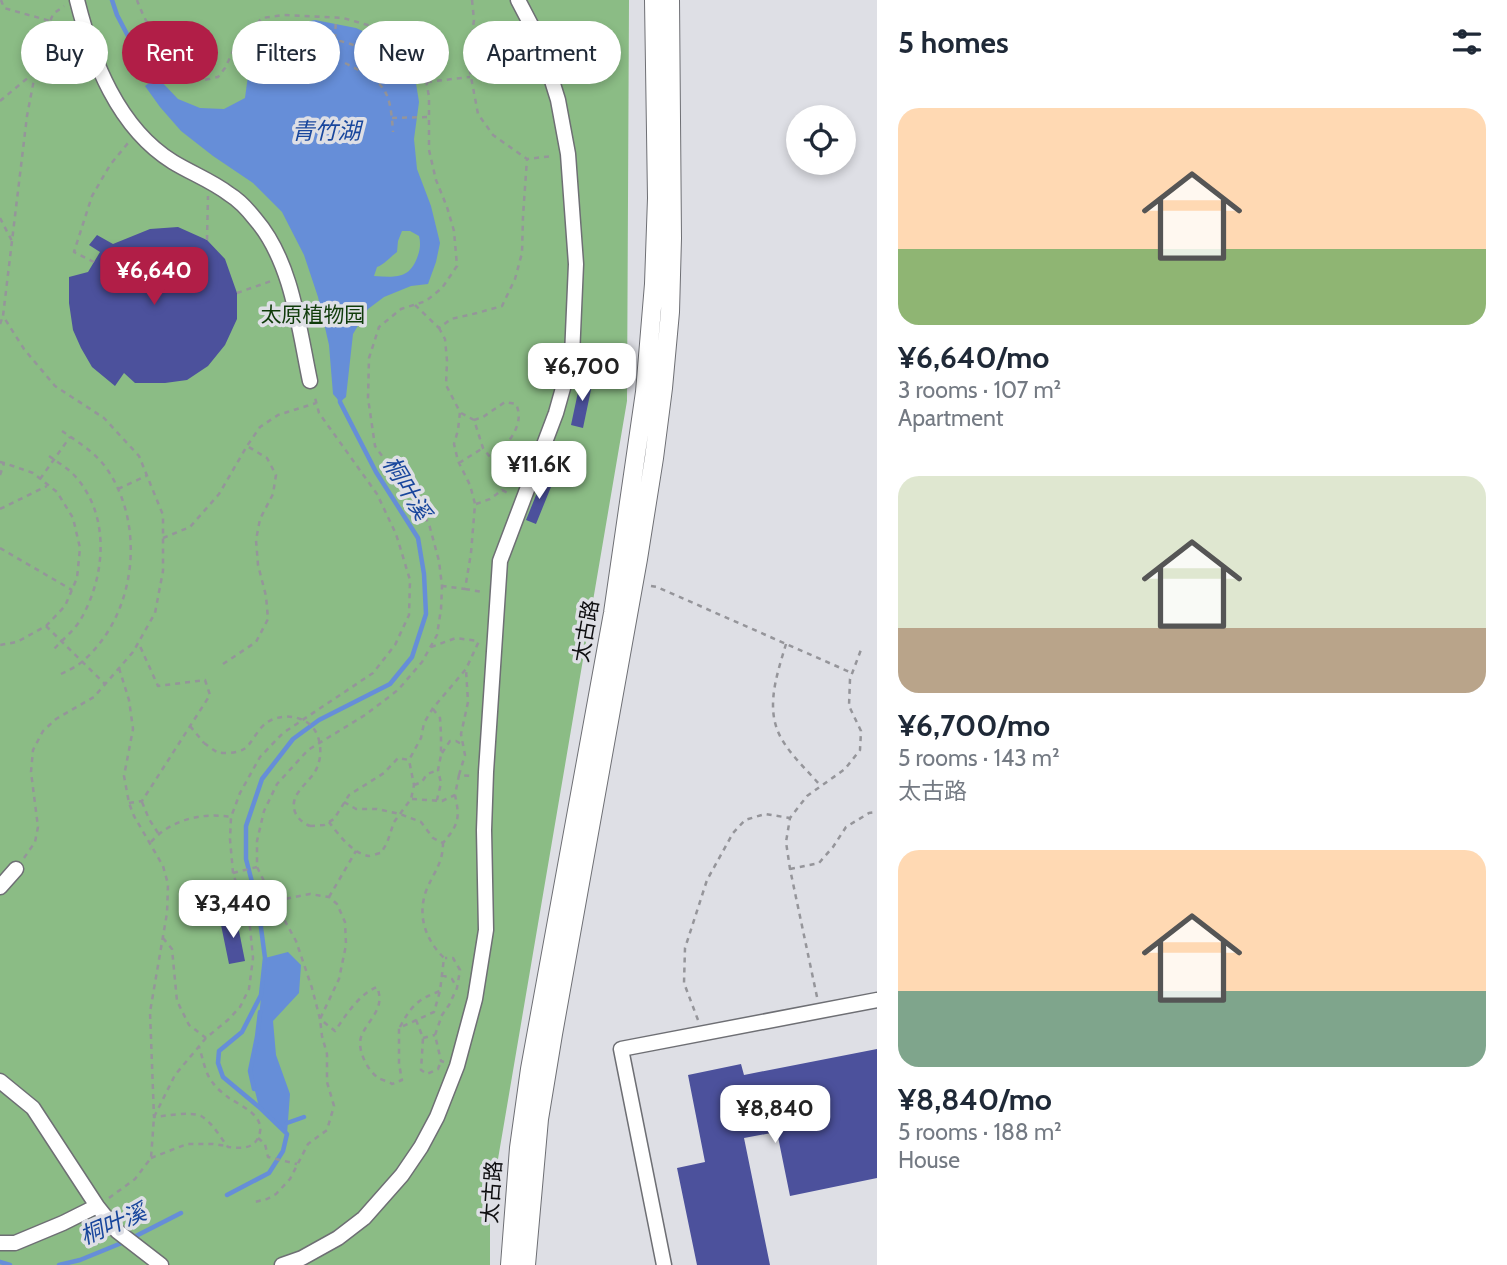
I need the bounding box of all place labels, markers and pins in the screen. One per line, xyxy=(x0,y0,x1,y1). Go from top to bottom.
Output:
pin: ¥6,640 xyxy=(97,247,211,307)
pin: ¥6,700 xyxy=(525,344,639,403)
pin: ¥11.6K xyxy=(482,442,596,501)
pin: ¥3,440 xyxy=(176,880,290,940)
pin: ¥8,840 xyxy=(718,1086,832,1145)

